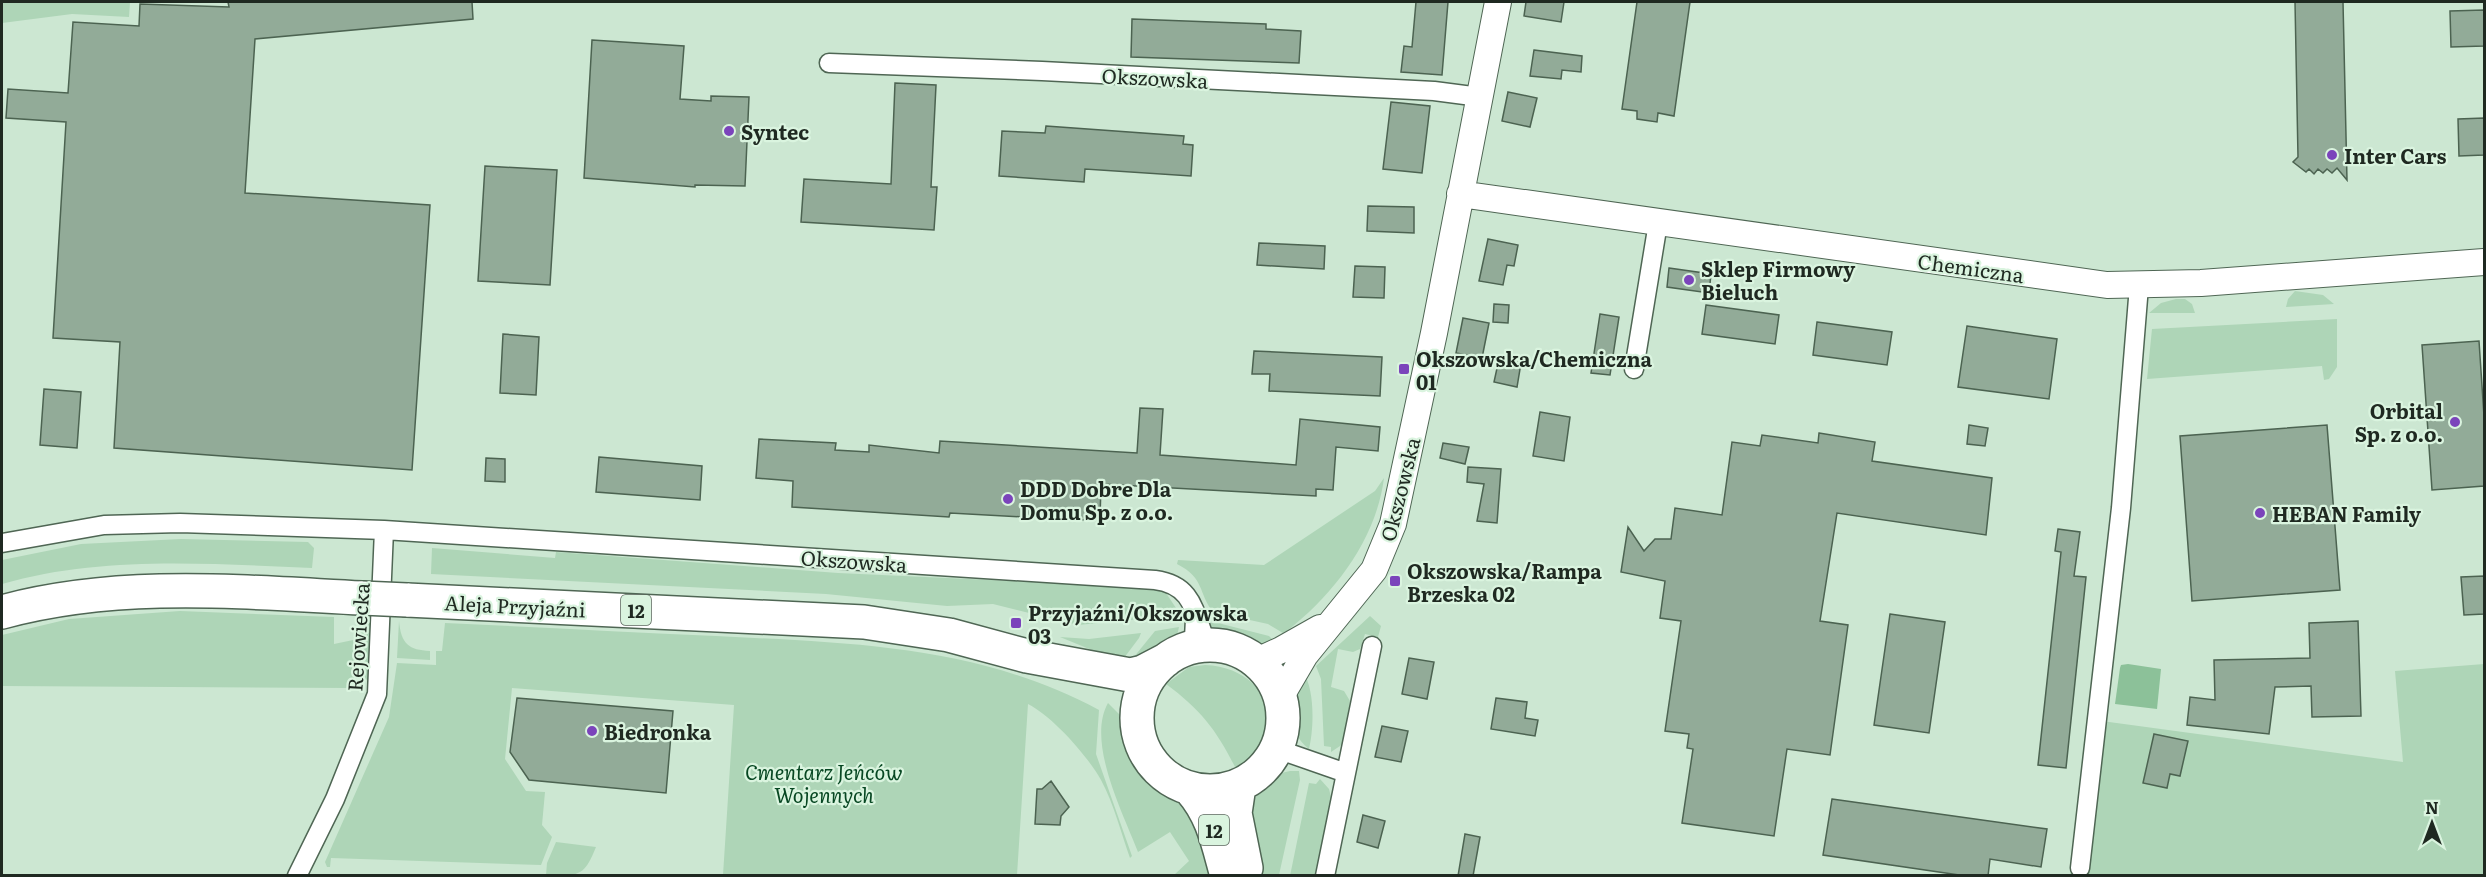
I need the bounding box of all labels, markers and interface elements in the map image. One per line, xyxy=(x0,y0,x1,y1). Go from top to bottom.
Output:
street label: Okszowska xyxy=(1101,59,1209,95)
place label: Syntec xyxy=(741,116,809,146)
marker: Syntec xyxy=(722,124,736,138)
place label: Inter Cars xyxy=(2344,140,2446,170)
marker: Inter Cars xyxy=(2325,148,2339,162)
street label: Chemiczna xyxy=(1916,245,2026,289)
place label: Sklep Firmowy Bieluch xyxy=(1701,253,1856,306)
marker: Sklep Firmowy Bieluch xyxy=(1682,273,1696,287)
place label: Okszowska/Chemiczna 01 xyxy=(1416,343,1653,396)
marker: Okszowska/Chemiczna 01 xyxy=(1397,362,1411,376)
place label: Orbital Sp. z o.o. xyxy=(2355,395,2443,448)
marker: Orbital Sp. z o.o. xyxy=(2448,415,2462,429)
street label: Okszowska xyxy=(1372,434,1426,544)
place label: DDD Dobre Dla Domu Sp. z o.o. xyxy=(1020,473,1173,526)
marker: DDD Dobre Dla Domu Sp. z o.o. xyxy=(1001,492,1015,506)
place label: HEBAN Family xyxy=(2272,498,2422,528)
marker: HEBAN Family xyxy=(2253,506,2267,520)
street label: Okszowska xyxy=(800,541,908,579)
place label: Okszowska/Rampa Brzeska 02 xyxy=(1407,555,1602,608)
marker: Okszowska/Rampa Brzeska 02 xyxy=(1388,574,1402,588)
street label: Rejowiecka xyxy=(338,581,376,692)
street label: Aleja Przyjaźni xyxy=(444,586,587,624)
road number: 12 xyxy=(621,595,651,625)
place label: Przyjaźni/Okszowska 03 xyxy=(1028,597,1248,650)
marker: Przyjaźni/Okszowska 03 xyxy=(1009,616,1023,630)
place label: Biedronka xyxy=(604,716,712,746)
marker: Biedronka xyxy=(585,724,599,738)
park label: Cmentarz Jeńców Wojennych xyxy=(745,756,903,809)
north arrow xyxy=(2402,793,2462,853)
text: N xyxy=(2425,795,2439,819)
road number: 12 xyxy=(1199,815,1229,845)

